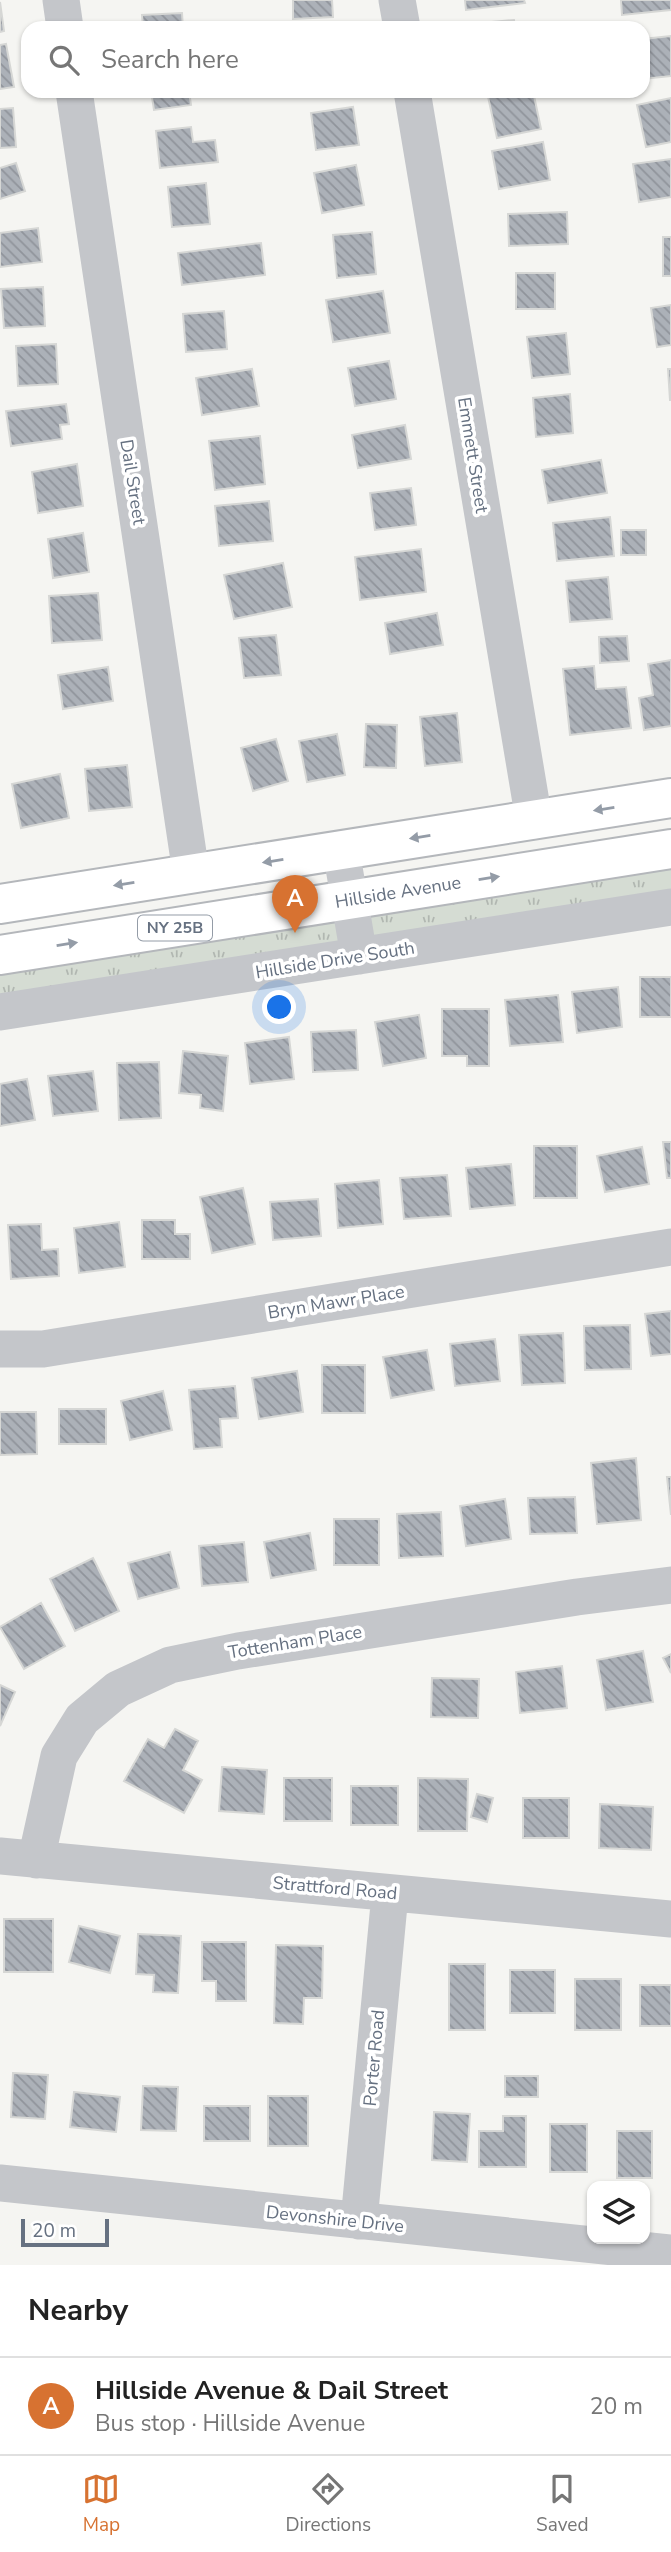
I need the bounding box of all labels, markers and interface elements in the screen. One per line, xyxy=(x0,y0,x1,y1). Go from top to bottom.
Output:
search box xyxy=(21,21,650,98)
icon: search xyxy=(45,41,83,79)
text: Search here xyxy=(101,42,239,77)
street label: Emmett Street xyxy=(452,395,494,515)
street label: Dail Street xyxy=(114,438,152,527)
one-way arrow xyxy=(592,804,614,815)
one-way arrow xyxy=(409,832,431,843)
one-way arrow xyxy=(262,855,284,866)
street label: Hillside Avenue xyxy=(333,870,463,914)
one-way arrow xyxy=(478,872,500,883)
pin: A xyxy=(272,875,318,933)
one-way arrow xyxy=(113,879,135,890)
road number: NY 25B xyxy=(138,916,212,940)
street label: Hillside Drive South xyxy=(254,936,416,984)
one-way arrow xyxy=(57,939,79,950)
your location xyxy=(262,990,296,1024)
street label: Bryn Mawr Place xyxy=(266,1279,406,1325)
street label: Tottenham Place xyxy=(226,1620,364,1664)
street label: Strattford Road xyxy=(272,1871,398,1905)
street label: Porter Road xyxy=(358,2009,390,2107)
map controls xyxy=(587,2181,650,2244)
button: layers xyxy=(587,2181,650,2244)
street label: Devonshire Drive xyxy=(265,2200,405,2238)
scale bar xyxy=(21,2216,108,2248)
text: 20 m xyxy=(32,2218,76,2244)
text: Nearby xyxy=(28,2290,128,2331)
text: Hillside Avenue & Dail Street xyxy=(95,2373,448,2408)
text: A xyxy=(42,2391,60,2422)
text: 20 m xyxy=(590,2391,643,2422)
text: Bus stop · Hillside Avenue xyxy=(95,2408,365,2439)
tab: Map xyxy=(82,2470,120,2538)
tab: Directions xyxy=(285,2470,371,2538)
tab: Saved xyxy=(536,2470,589,2538)

